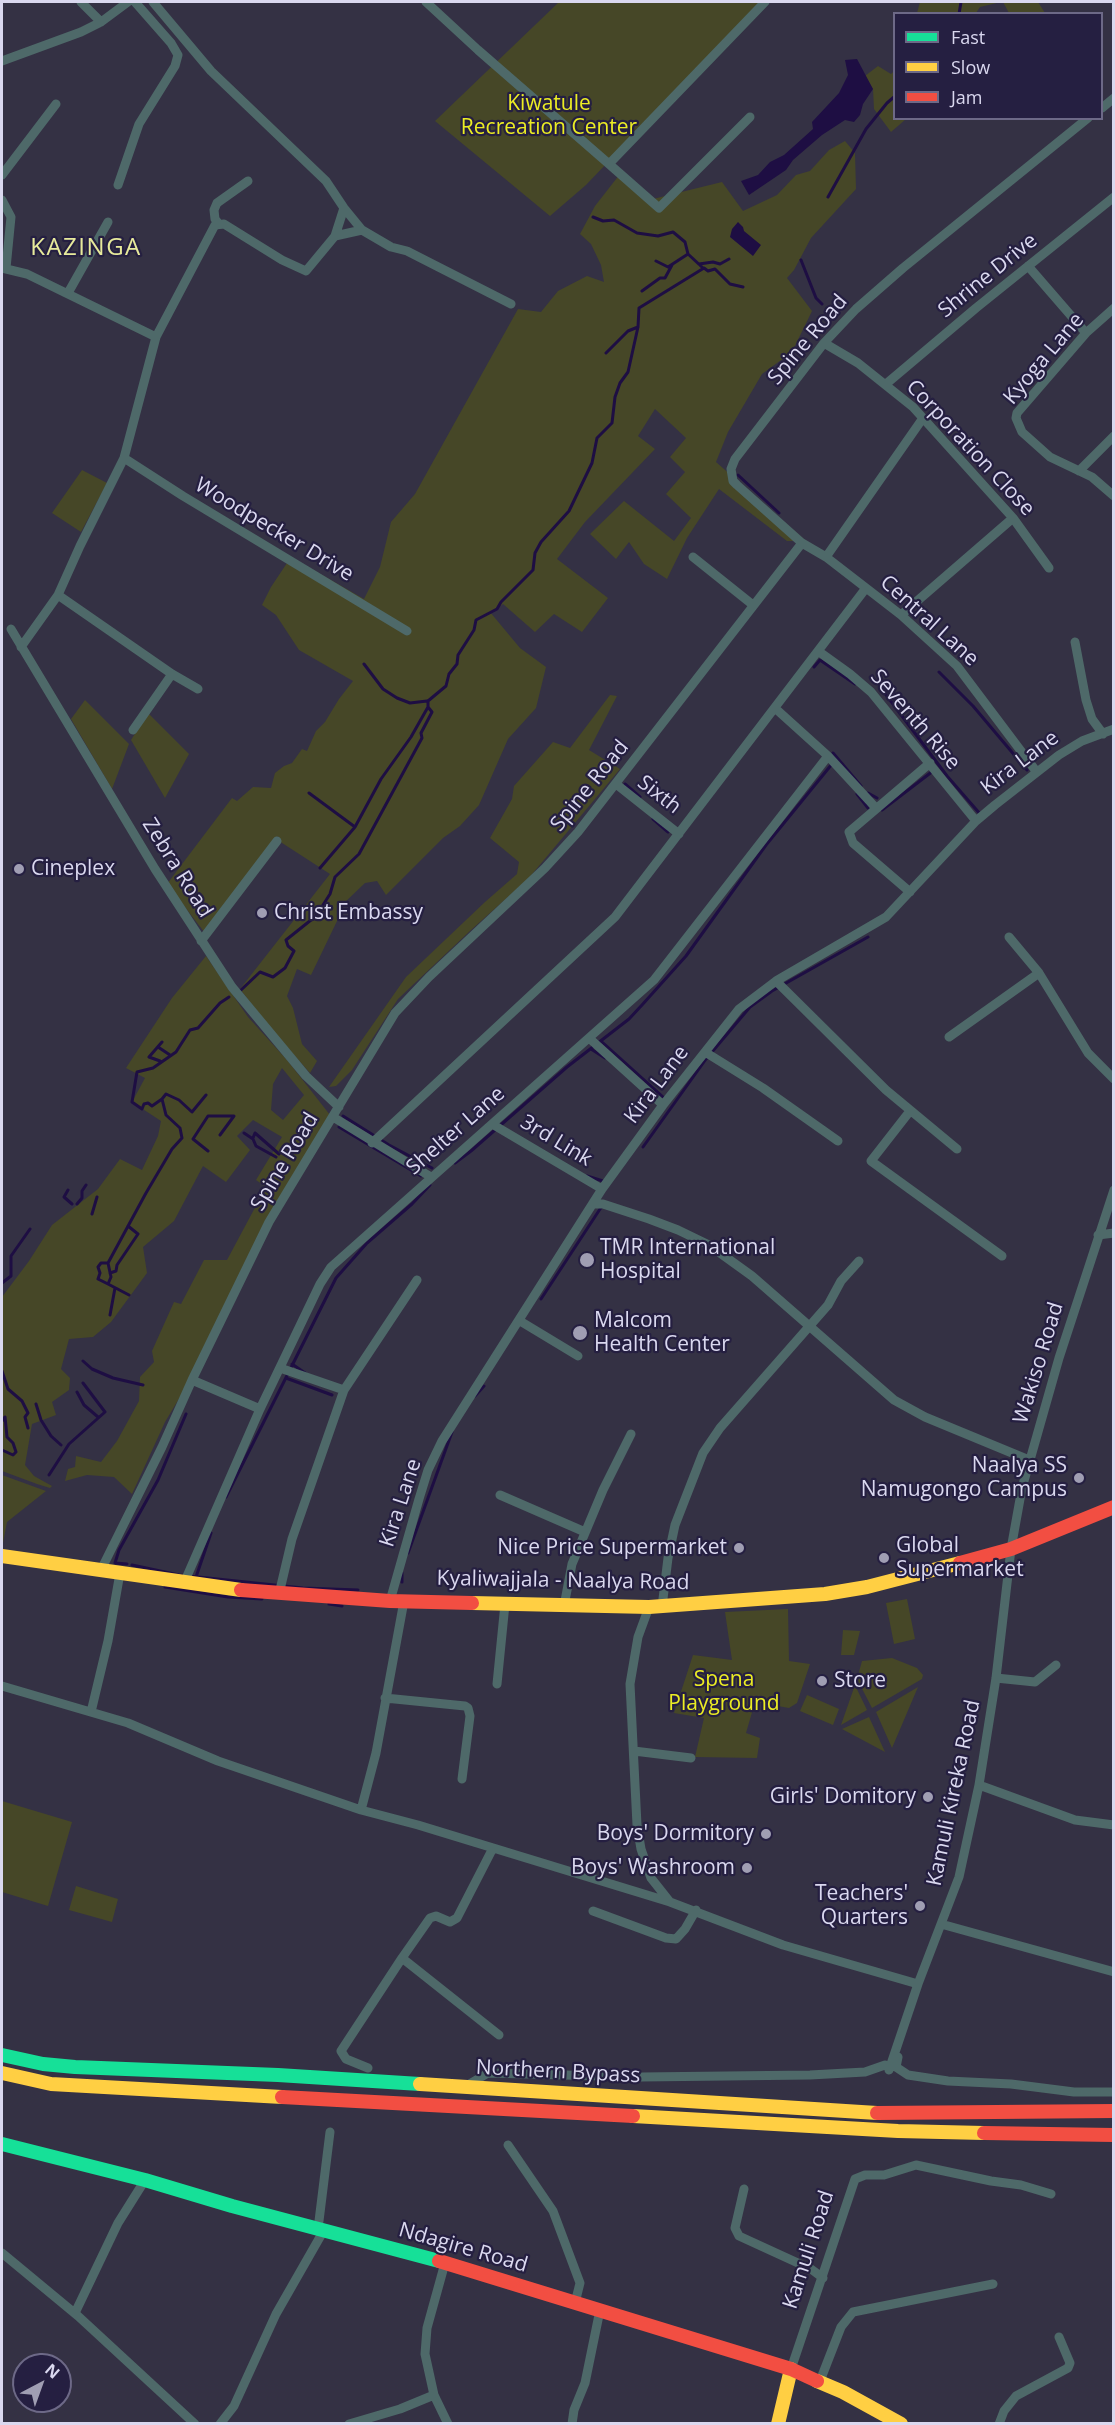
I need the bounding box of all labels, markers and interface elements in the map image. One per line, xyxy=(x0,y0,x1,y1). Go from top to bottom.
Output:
legend xyxy=(893,12,1103,120)
text: Fast xyxy=(951,25,985,49)
text: Slow xyxy=(951,55,990,79)
text: Jam xyxy=(951,85,983,109)
park label: Kiwatule Recreation Center xyxy=(461,91,637,141)
street label: Shrine Drive xyxy=(934,229,1042,323)
district label: KAZINGA xyxy=(30,234,142,262)
street label: Spine Road xyxy=(763,290,853,390)
street label: Kyoga Lane xyxy=(998,308,1090,410)
street label: Corporation Close xyxy=(900,375,1040,521)
street label: Woodpecker Drive xyxy=(190,473,358,587)
street label: Central Lane xyxy=(875,570,983,672)
street label: Seventh Rise xyxy=(865,665,965,775)
street label: Kira Lane xyxy=(976,726,1064,800)
street label: Spine Road xyxy=(546,735,634,837)
street label: Sixth xyxy=(632,770,686,820)
street label: Zebra Road xyxy=(137,814,217,922)
place label: Cineplex xyxy=(31,856,115,882)
marker: Cineplex xyxy=(12,862,26,876)
place label: Christ Embassy xyxy=(274,900,423,926)
marker: Christ Embassy xyxy=(255,906,269,920)
street label: Kira Lane xyxy=(620,1041,694,1129)
street label: Shelter Lane xyxy=(402,1081,510,1181)
street label: Spine Road xyxy=(246,1108,324,1216)
street label: 3rd Link xyxy=(516,1110,596,1172)
place label: TMR International Hospital xyxy=(600,1235,775,1285)
marker: TMR International Hospital xyxy=(578,1251,596,1269)
street label: Wakiso Road xyxy=(1009,1299,1069,1427)
place label: Malcom Health Center xyxy=(594,1308,730,1358)
marker: Malcom Health Center xyxy=(571,1324,589,1342)
place label: Naalya SS Namugongo Campus xyxy=(861,1453,1067,1503)
street label: Kira Lane xyxy=(375,1456,427,1550)
marker: Naalya SS Namugongo Campus xyxy=(1072,1471,1086,1485)
place label: Global Supermarket xyxy=(896,1533,1024,1583)
place label: Nice Price Supermarket xyxy=(497,1535,727,1561)
marker: Nice Price Supermarket xyxy=(732,1541,746,1555)
marker: Global Supermarket xyxy=(877,1551,891,1565)
street label: Kyaliwajjala - Naalya Road xyxy=(436,1566,690,1596)
park label: Spena Playground xyxy=(668,1667,780,1717)
place label: Store xyxy=(834,1668,886,1694)
marker: Store xyxy=(815,1674,829,1688)
street label: Kamuli Kireka Road xyxy=(922,1698,986,1888)
place label: Girls' Domitory xyxy=(770,1784,916,1810)
marker: Girls' Domitory xyxy=(921,1790,935,1804)
place label: Boys' Dormitory xyxy=(597,1821,754,1847)
marker: Boys' Dormitory xyxy=(759,1827,773,1841)
place label: Boys' Washroom xyxy=(571,1855,735,1881)
marker: Boys' Washroom xyxy=(740,1861,754,1875)
place label: Teachers' Quarters xyxy=(815,1881,908,1931)
marker: Teachers' Quarters xyxy=(913,1899,927,1913)
street label: Northern Bypass xyxy=(475,2055,641,2089)
street label: Kamuli Road xyxy=(778,2188,840,2312)
street label: Ndagire Road xyxy=(396,2218,530,2278)
north arrow xyxy=(12,2353,72,2413)
text: N xyxy=(40,2358,65,2383)

